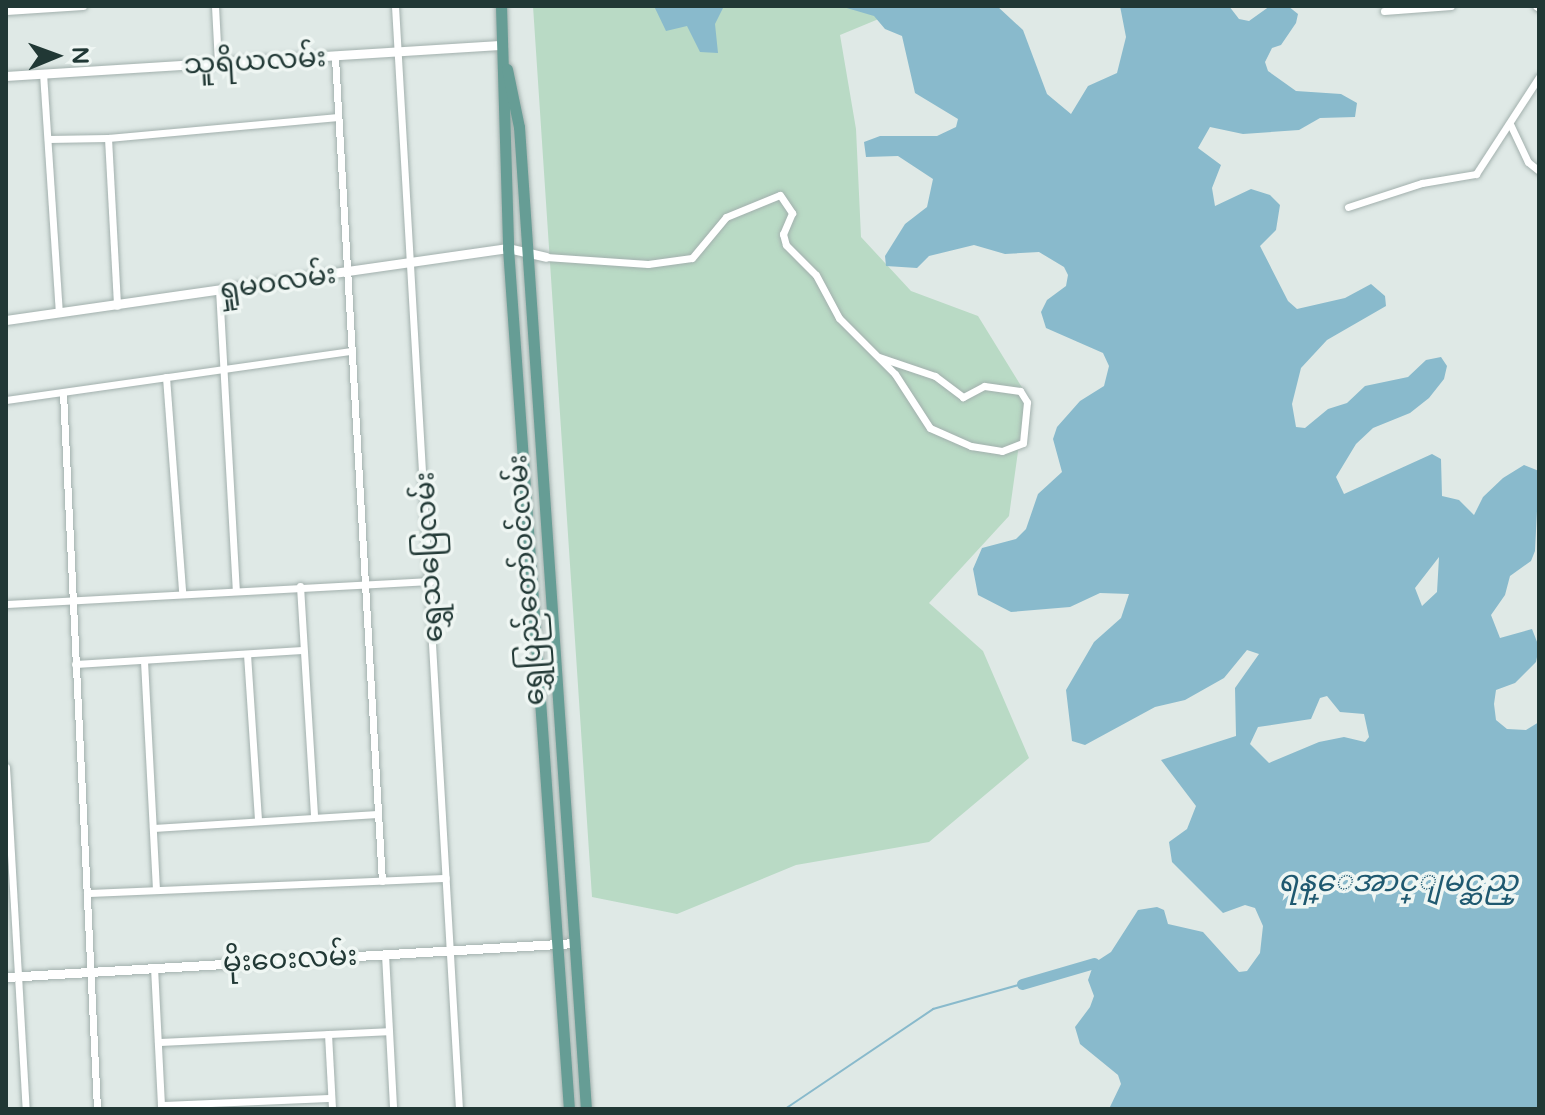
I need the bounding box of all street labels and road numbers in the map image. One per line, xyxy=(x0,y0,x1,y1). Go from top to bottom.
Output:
street label: သူရိယလမ်း xyxy=(183,40,327,82)
street label: ရှုမဝလမ်း xyxy=(216,257,338,307)
street label: ရွှေပြည်တော်ဝင်လမ်း xyxy=(500,453,552,707)
street label: ရွှေသပြေလမ်း xyxy=(408,471,450,643)
street label: မိုးဝေးလမ်း xyxy=(222,939,358,979)

